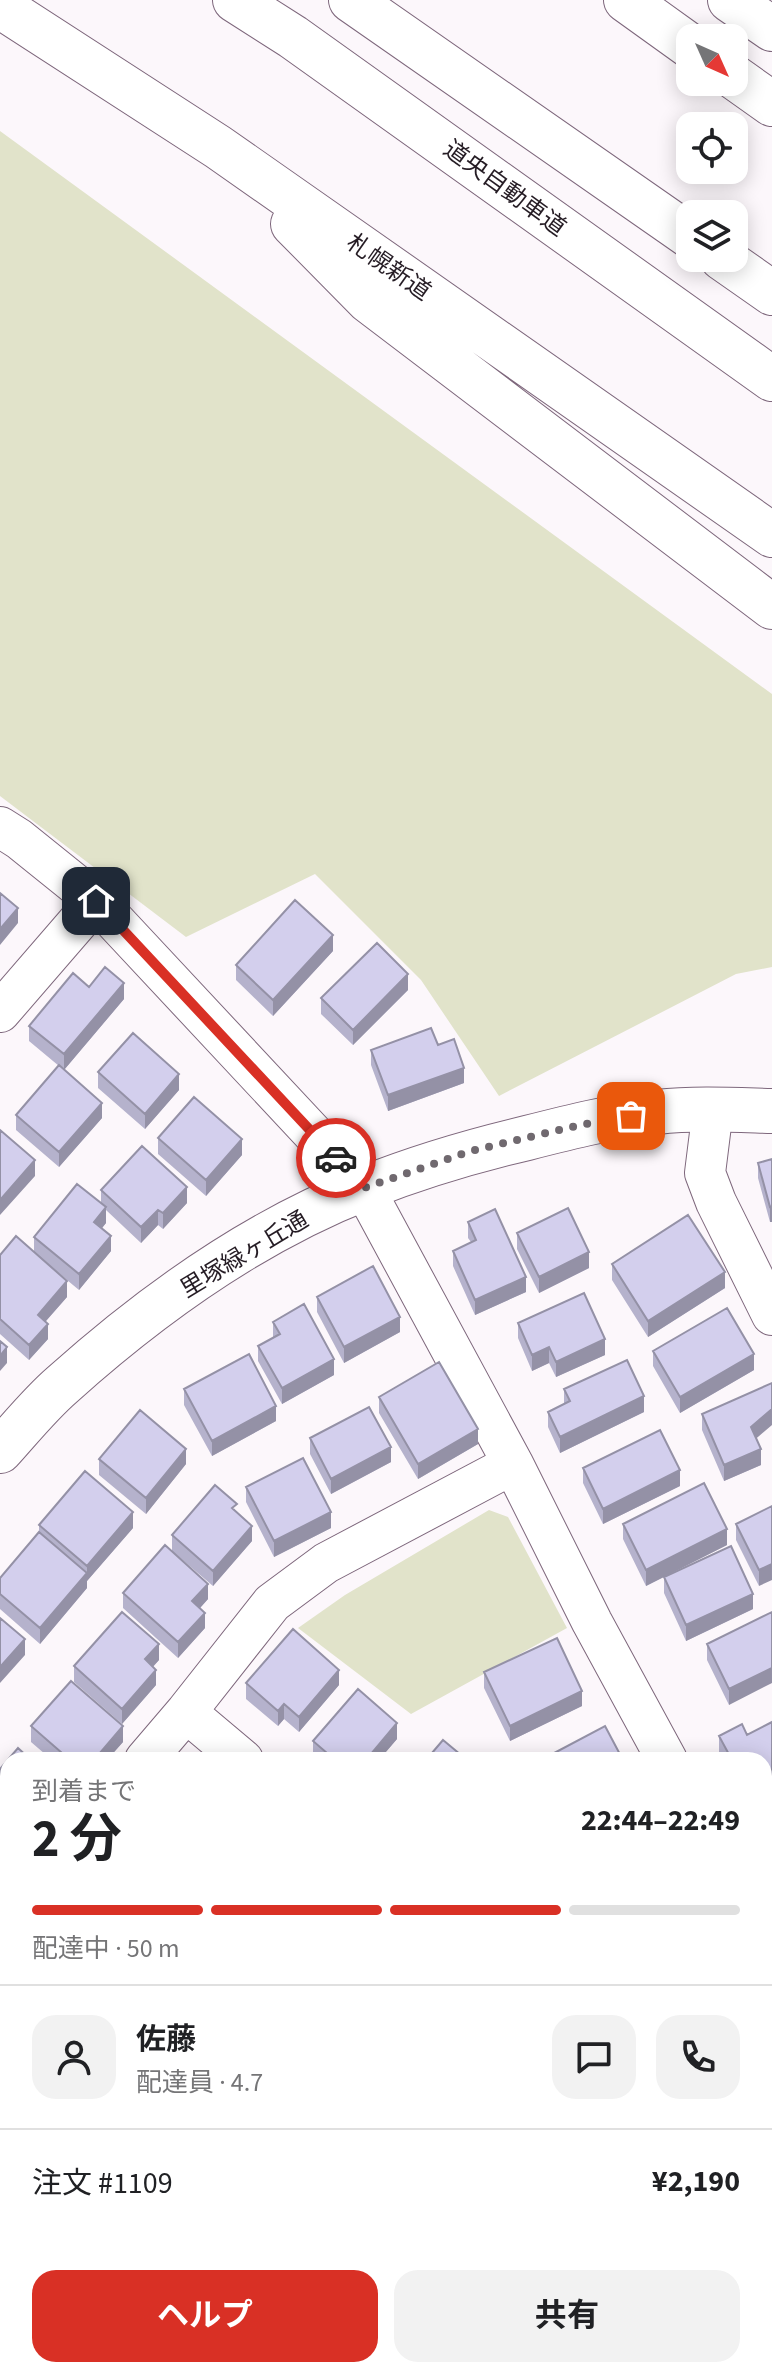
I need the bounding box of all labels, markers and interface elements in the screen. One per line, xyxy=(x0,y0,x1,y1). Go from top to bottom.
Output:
north arrow xyxy=(676,24,748,96)
map controls xyxy=(676,24,748,272)
button: locate xyxy=(676,112,748,184)
street label: 道央自動車道 xyxy=(436,132,573,245)
button: layers xyxy=(676,200,748,272)
street label: 札幌新道 xyxy=(339,226,438,309)
pin xyxy=(62,867,130,935)
icon: home xyxy=(74,879,118,923)
pin xyxy=(597,1082,665,1150)
icon: bag xyxy=(609,1094,653,1138)
courier xyxy=(296,1118,376,1198)
icon: car xyxy=(314,1136,358,1180)
street label: 里塚緑ヶ丘通 xyxy=(174,1202,315,1307)
text: 到着まで xyxy=(32,1773,136,1810)
text: 22:44–22:49 xyxy=(581,1799,740,1842)
text: 2 分 xyxy=(32,1803,122,1877)
text: 配達中 · 50 m xyxy=(32,1930,179,1967)
button: person xyxy=(32,2015,116,2099)
button: chat xyxy=(552,2015,636,2099)
button: phone xyxy=(656,2015,740,2099)
text: 佐藤 xyxy=(136,2018,196,2061)
text: 配達員 · 4.7 xyxy=(136,2064,263,2101)
text: ¥2,190 xyxy=(652,2160,740,2203)
text: 注文 #1109 xyxy=(32,2162,173,2205)
button: ヘルプ xyxy=(32,2270,378,2362)
button: 共有 xyxy=(394,2270,740,2362)

